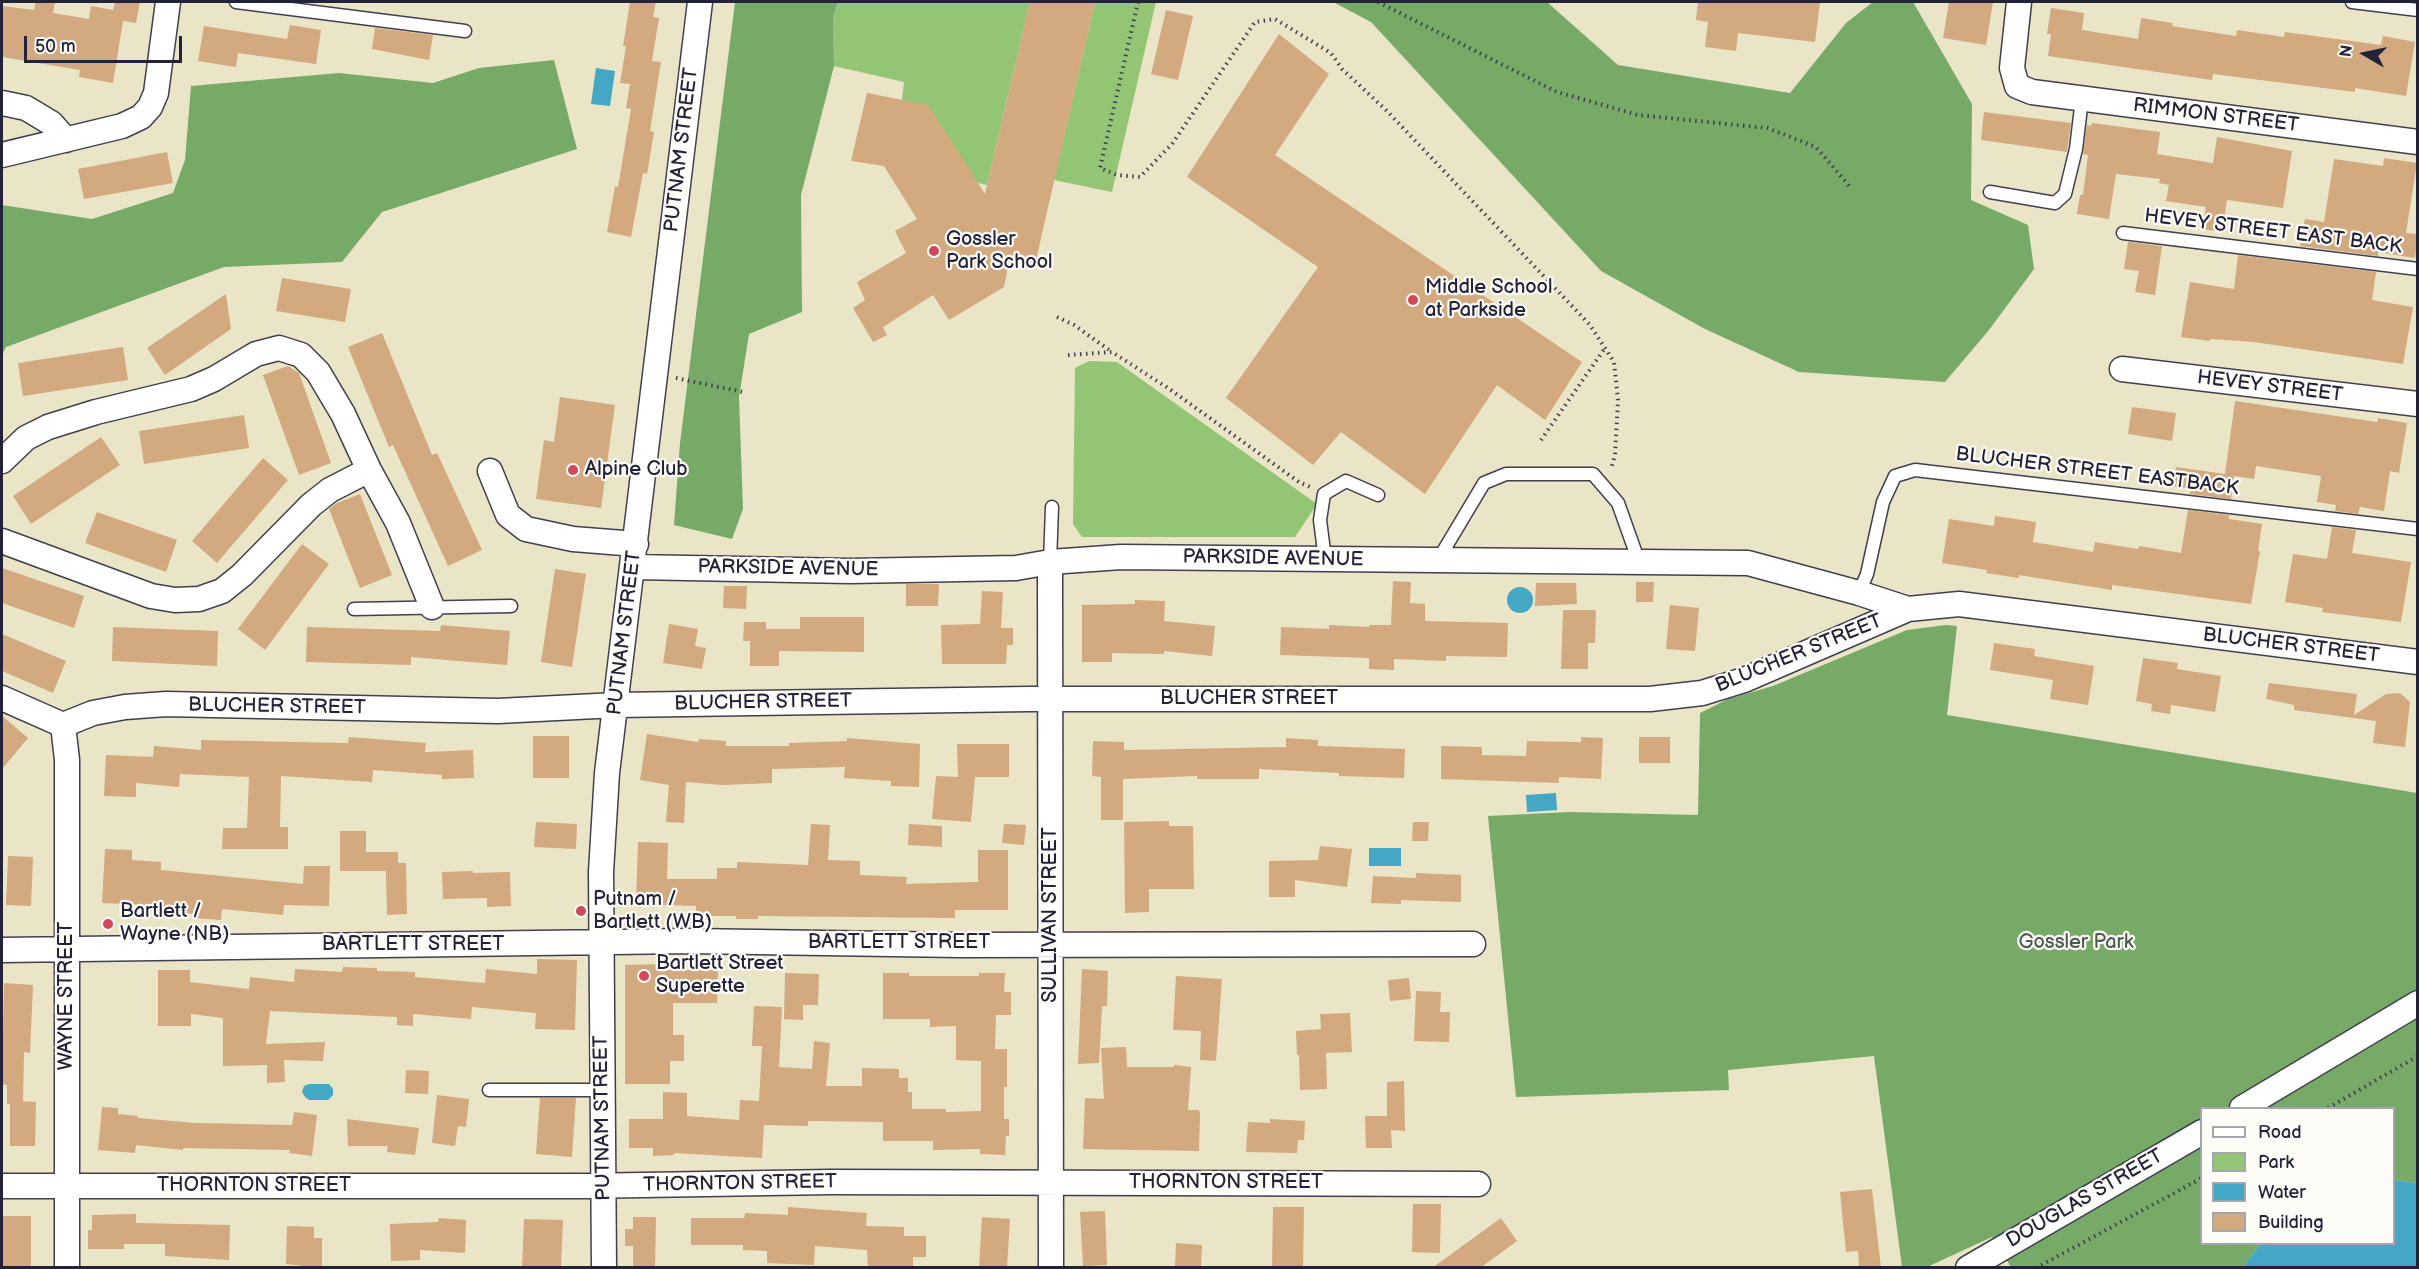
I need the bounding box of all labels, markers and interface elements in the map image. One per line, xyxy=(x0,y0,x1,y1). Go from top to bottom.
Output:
scale bar xyxy=(27,24,184,62)
north arrow xyxy=(2335,24,2395,84)
text: 50 m xyxy=(35,36,76,57)
text: N xyxy=(2336,44,2357,59)
street label: PUTNAM STREET xyxy=(660,66,704,234)
street label: RIMMON STREET xyxy=(2132,94,2300,138)
street label: HEVEY STREET EAST BACK xyxy=(2143,204,2403,260)
place label: Gossler Park School xyxy=(946,228,1052,275)
marker: Gossler Park School xyxy=(927,244,941,258)
place label: Middle School at Parkside xyxy=(1425,276,1552,323)
marker: Middle School at Parkside xyxy=(1406,293,1420,307)
street label: HEVEY STREET xyxy=(2196,366,2344,408)
street label: BLUCHER STREET EASTBACK xyxy=(1954,443,2240,501)
place label: Alpine Club xyxy=(585,458,688,482)
marker: Alpine Club xyxy=(566,463,580,477)
street label: PARKSIDE AVENUE xyxy=(1182,545,1364,573)
street label: PUTNAM STREET xyxy=(603,549,647,717)
street label: PARKSIDE AVENUE xyxy=(697,555,879,583)
street label: BLUCHER STREET xyxy=(1712,610,1886,698)
street label: BLUCHER STREET xyxy=(2201,623,2381,669)
street label: BLUCHER STREET xyxy=(1160,687,1338,711)
street label: BLUCHER STREET xyxy=(674,689,852,717)
street label: BLUCHER STREET xyxy=(188,693,366,721)
street label: SULLIVAN STREET xyxy=(1039,827,1063,1003)
place label: Putnam / Bartlett (WB) xyxy=(593,888,712,935)
place label: Bartlett / Wayne (NB) xyxy=(120,900,229,947)
marker: Putnam / Bartlett (WB) xyxy=(574,904,588,918)
marker: Bartlett / Wayne (NB) xyxy=(101,917,115,931)
street label: WAYNE STREET xyxy=(55,922,79,1070)
street label: BARTLETT STREET xyxy=(808,931,990,955)
park label: Gossler Park xyxy=(2018,931,2134,955)
street label: BARTLETT STREET xyxy=(322,933,504,957)
place label: Bartlett Street Superette xyxy=(656,952,783,999)
marker: Bartlett Street Superette xyxy=(637,969,651,983)
street label: PUTNAM STREET xyxy=(590,1035,616,1201)
legend xyxy=(2200,1107,2395,1245)
text: Road xyxy=(2258,1122,2302,1143)
street label: DOUGLAS STREET xyxy=(2002,1144,2168,1254)
text: Park xyxy=(2258,1152,2294,1173)
street label: THORNTON STREET xyxy=(643,1170,837,1198)
street label: THORNTON STREET xyxy=(1129,1171,1323,1195)
street label: THORNTON STREET xyxy=(157,1174,351,1198)
text: Water xyxy=(2258,1182,2306,1203)
text: Building xyxy=(2258,1212,2324,1233)

